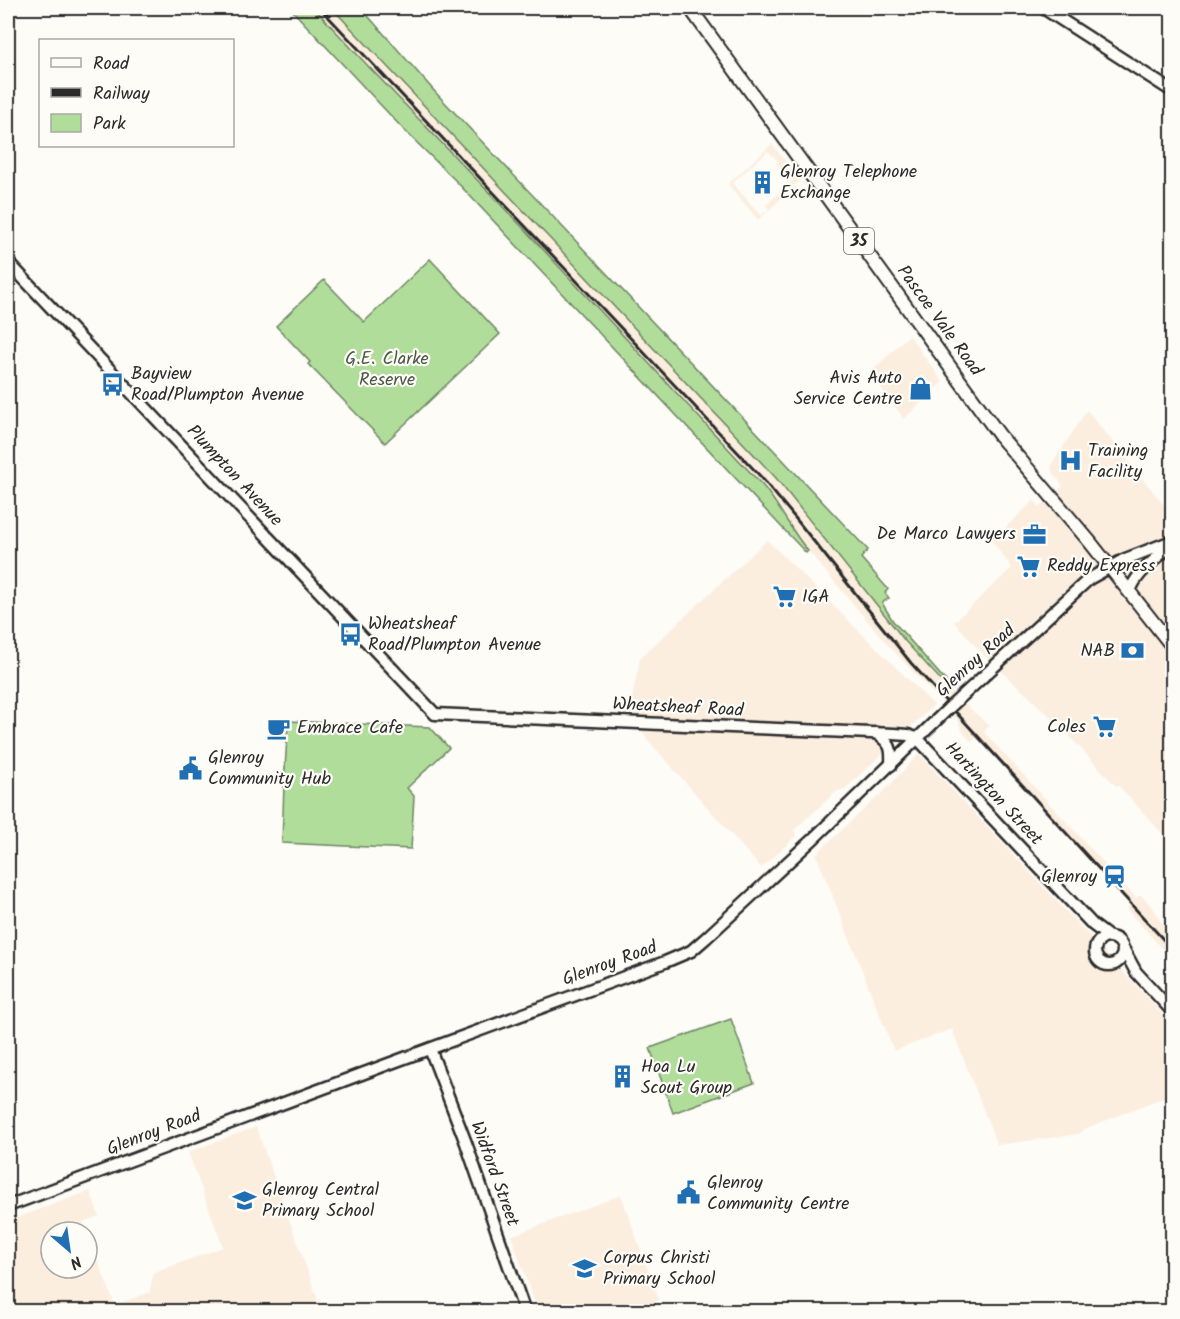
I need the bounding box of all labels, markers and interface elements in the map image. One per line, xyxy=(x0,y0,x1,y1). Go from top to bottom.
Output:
legend xyxy=(39,39,234,147)
text: Road xyxy=(93,50,130,79)
text: Railway xyxy=(93,80,150,109)
text: Park xyxy=(93,110,126,139)
place label: Glenroy Telephone Exchange xyxy=(780,158,917,208)
building icon: Glenroy Telephone Exchange xyxy=(749,169,775,195)
road number: 35 xyxy=(844,228,874,254)
street label: Pascoe Vale Road xyxy=(889,259,990,383)
park label: G.E. Clarke Reserve xyxy=(345,345,429,395)
place label: Bayview Road/Plumpton Avenue xyxy=(131,360,304,410)
place label: Avis Auto Service Centre xyxy=(794,364,902,414)
bus stop icon: Bayview Road/Plumpton Avenue xyxy=(100,371,126,397)
shop icon: Avis Auto Service Centre xyxy=(907,375,933,401)
street label: Plumpton Avenue xyxy=(179,418,289,534)
place label: Training Facility xyxy=(1088,437,1148,487)
hospital icon: Training Facility xyxy=(1057,448,1083,474)
place label: De Marco Lawyers xyxy=(877,520,1016,549)
office icon: De Marco Lawyers xyxy=(1021,521,1047,547)
place label: Reddy Express xyxy=(1047,552,1156,581)
supermarket icon: Reddy Express xyxy=(1016,553,1042,579)
place label: IGA xyxy=(802,583,830,612)
supermarket icon: IGA xyxy=(771,584,797,610)
place label: Wheatsheaf Road/Plumpton Avenue xyxy=(368,610,541,660)
street label: Glenroy Road xyxy=(930,616,1023,705)
bus stop icon: Wheatsheaf Road/Plumpton Avenue xyxy=(337,621,363,647)
place label: NAB xyxy=(1080,637,1115,666)
bank icon: NAB xyxy=(1120,638,1146,664)
street label: Wheatsheaf Road xyxy=(612,690,745,726)
place label: Coles xyxy=(1047,713,1086,742)
place label: Embrace Cafe xyxy=(297,714,403,743)
supermarket icon: Coles xyxy=(1091,714,1117,740)
cafe icon: Embrace Cafe xyxy=(266,715,292,741)
street label: Hartington Street xyxy=(937,735,1050,853)
place label: Glenroy Community Hub xyxy=(208,744,331,794)
public building icon: Glenroy Community Hub xyxy=(177,755,203,781)
place label: Glenroy xyxy=(1041,863,1098,892)
station icon: Glenroy xyxy=(1102,864,1128,890)
street label: Glenroy Road xyxy=(559,933,662,995)
place label: Hoa Lu Scout Group xyxy=(641,1053,732,1103)
building icon: Hoa Lu Scout Group xyxy=(610,1064,636,1090)
street label: Glenroy Road xyxy=(103,1101,206,1164)
street label: Widford Street xyxy=(462,1117,527,1232)
place label: Glenroy Community Centre xyxy=(707,1169,849,1219)
place label: Glenroy Central Primary School xyxy=(262,1176,380,1226)
public building icon: Glenroy Community Centre xyxy=(676,1180,702,1206)
school or university icon: Glenroy Central Primary School xyxy=(231,1187,257,1213)
north arrow xyxy=(39,1220,99,1280)
place label: Corpus Christi Primary School xyxy=(603,1244,716,1294)
text: N xyxy=(65,1248,86,1275)
school or university icon: Corpus Christi Primary School xyxy=(572,1255,598,1281)

